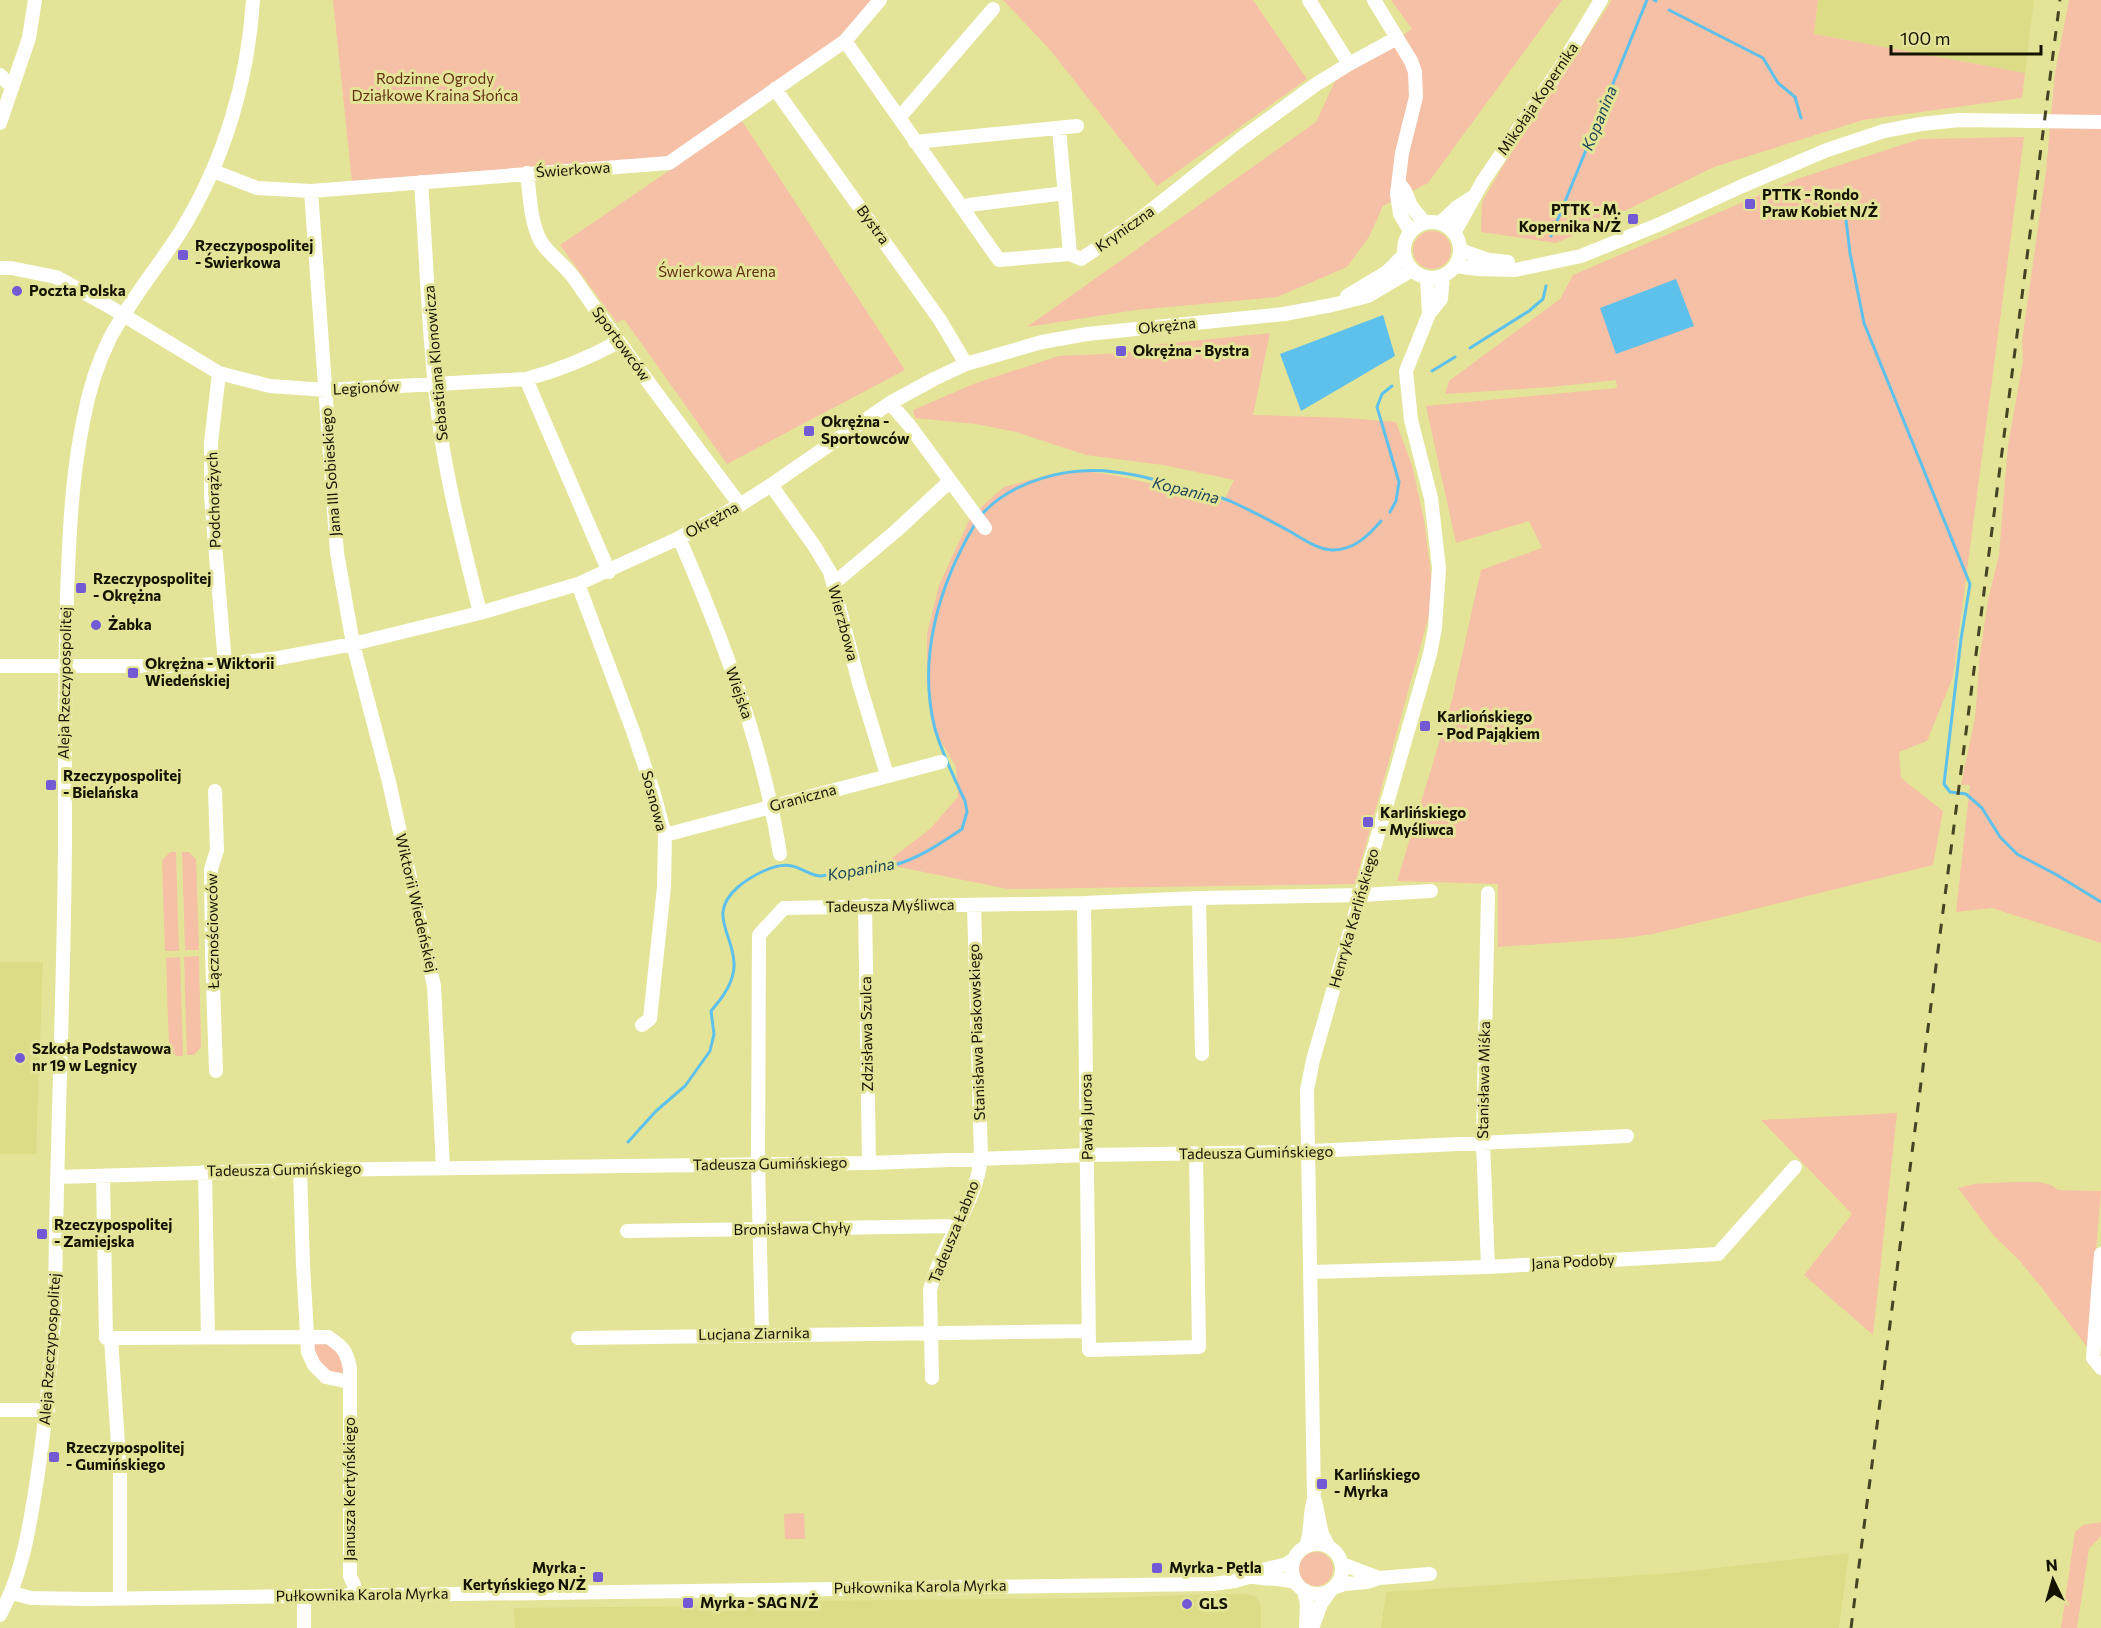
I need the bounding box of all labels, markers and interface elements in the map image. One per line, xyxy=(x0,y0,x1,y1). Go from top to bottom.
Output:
scale bar xyxy=(1891,18,2041,56)
text: 100 m xyxy=(1900,27,1950,49)
street label: Mikołaja Kopernika xyxy=(1493,39,1581,158)
park label: Rodzinne Ogrody Działkowe Kraina Słońca xyxy=(352,69,518,104)
water label: Kopanina xyxy=(1577,83,1620,153)
street label: Świerkowa xyxy=(535,156,611,181)
place label: PTTK - Rondo Praw Kobiet N/Ż xyxy=(1762,185,1878,220)
marker: PTTK - Rondo Praw Kobiet N/Ż xyxy=(1743,197,1757,211)
place label: PTTK - M. Kopernika N/Ż xyxy=(1519,200,1621,235)
street label: Bystra xyxy=(854,201,894,247)
street label: Kryniczna xyxy=(1092,201,1157,255)
marker: PTTK - M. Kopernika N/Ż xyxy=(1626,212,1640,226)
place label: Rzeczypospolitej - Świerkowa xyxy=(195,236,313,271)
marker: Rzeczypospolitej - Świerkowa xyxy=(176,248,190,262)
park label: Świerkowa Arena xyxy=(658,261,776,280)
place label: Poczta Polska xyxy=(29,281,126,299)
marker: Poczta Polska xyxy=(10,284,24,298)
street label: Sebastiana Klonowicza xyxy=(419,285,451,442)
street label: Sportowców xyxy=(589,303,655,384)
street label: Okrężna xyxy=(1137,313,1197,337)
place label: Okrężna - Bystra xyxy=(1133,341,1249,359)
marker: Okrężna - Bystra xyxy=(1114,344,1128,358)
street label: Legionów xyxy=(332,376,400,398)
street label: Jana III Sobieskiego xyxy=(317,407,343,537)
place label: Okrężna - Sportowców xyxy=(821,412,910,447)
marker: Okrężna - Sportowców xyxy=(802,424,816,438)
street label: Podchorążych xyxy=(202,452,224,549)
water label: Kopanina xyxy=(1151,472,1222,507)
street label: Okrężna xyxy=(682,497,741,541)
place label: Rzeczypospolitej - Okrężna xyxy=(93,569,211,604)
marker: Rzeczypospolitej - Okrężna xyxy=(74,581,88,595)
street label: Wierzbowa xyxy=(825,583,863,663)
street label: Aleja Rzeczypospolitej xyxy=(54,607,74,759)
place label: Żabka xyxy=(108,615,152,633)
marker: Żabka xyxy=(89,618,103,632)
place label: Okrężna - Wiktorii Wiedeńskiej xyxy=(145,654,274,689)
street label: Wiejska xyxy=(723,664,757,721)
marker: Okrężna - Wiktorii Wiedeńskiej xyxy=(126,666,140,680)
place label: Karliońskiego - Pod Pająkiem xyxy=(1437,707,1540,742)
marker: Karliońskiego - Pod Pająkiem xyxy=(1418,719,1432,733)
place label: Rzeczypospolitej - Bielańska xyxy=(63,766,181,801)
street label: Sosnowa xyxy=(638,769,672,833)
marker: Rzeczypospolitej - Bielańska xyxy=(44,778,58,792)
street label: Graniczna xyxy=(767,779,838,815)
place label: Karlińskiego - Myśliwca xyxy=(1380,803,1466,838)
marker: Karlińskiego - Myśliwca xyxy=(1361,815,1375,829)
street label: Wiktorii Wiedeńskiej xyxy=(392,832,442,974)
street label: Henryka Karlińskiego xyxy=(1325,846,1382,990)
water label: Kopanina xyxy=(826,853,896,884)
street label: Łącznościowców xyxy=(202,873,222,990)
street label: Tadeusza Myśliwca xyxy=(825,895,955,915)
street label: Stanisława Piaskowskiego xyxy=(964,943,988,1121)
street label: Zdzisława Szulca xyxy=(856,976,876,1092)
street label: Stanisława Miśka xyxy=(1473,1021,1493,1139)
place label: Szkoła Podstawowa nr 19 w Legnicy xyxy=(32,1039,171,1074)
marker: Szkoła Podstawowa nr 19 w Legnicy xyxy=(13,1051,27,1065)
street label: Pawła Jurosa xyxy=(1076,1074,1096,1160)
street label: Tadeusza Gumińskiego xyxy=(1178,1142,1334,1162)
street label: Tadeusza Gumińskiego xyxy=(692,1153,848,1173)
street label: Tadeusza Gumińskiego xyxy=(206,1159,362,1179)
street label: Tadeusza Łabno xyxy=(924,1178,982,1286)
place label: Rzeczypospolitej - Zamiejska xyxy=(54,1215,172,1250)
street label: Bronisława Chyły xyxy=(733,1218,851,1238)
marker: Rzeczypospolitej - Zamiejska xyxy=(35,1227,49,1241)
street label: Jana Podoby xyxy=(1531,1250,1615,1272)
street label: Aleja Rzeczypospolitej xyxy=(35,1272,63,1426)
street label: Lucjana Ziarnika xyxy=(698,1323,810,1343)
street label: Janusza Kertyńskiego xyxy=(340,1417,358,1561)
place label: Rzeczypospolitej - Gumińskiego xyxy=(66,1438,184,1473)
marker: Rzeczypospolitej - Gumińskiego xyxy=(47,1450,61,1464)
place label: Karlińskiego - Myrka xyxy=(1334,1465,1420,1500)
marker: Karlińskiego - Myrka xyxy=(1315,1477,1329,1491)
north arrow xyxy=(2023,1550,2083,1610)
text: N xyxy=(2045,1555,2058,1575)
place label: Myrka - Kertyńskiego N/Ż xyxy=(463,1558,586,1593)
place label: Myrka - Pętla xyxy=(1169,1558,1262,1576)
marker: Myrka - Pętla xyxy=(1150,1561,1164,1575)
marker: Myrka - Kertyńskiego N/Ż xyxy=(591,1570,605,1584)
street label: Pułkownika Karola Myrka xyxy=(833,1575,1007,1597)
street label: Pułkownika Karola Myrka xyxy=(275,1583,449,1605)
place label: Myrka - SAG N/Ż xyxy=(700,1593,818,1611)
place label: GLS xyxy=(1199,1594,1228,1612)
marker: Myrka - SAG N/Ż xyxy=(681,1596,695,1610)
marker: GLS xyxy=(1180,1597,1194,1611)

